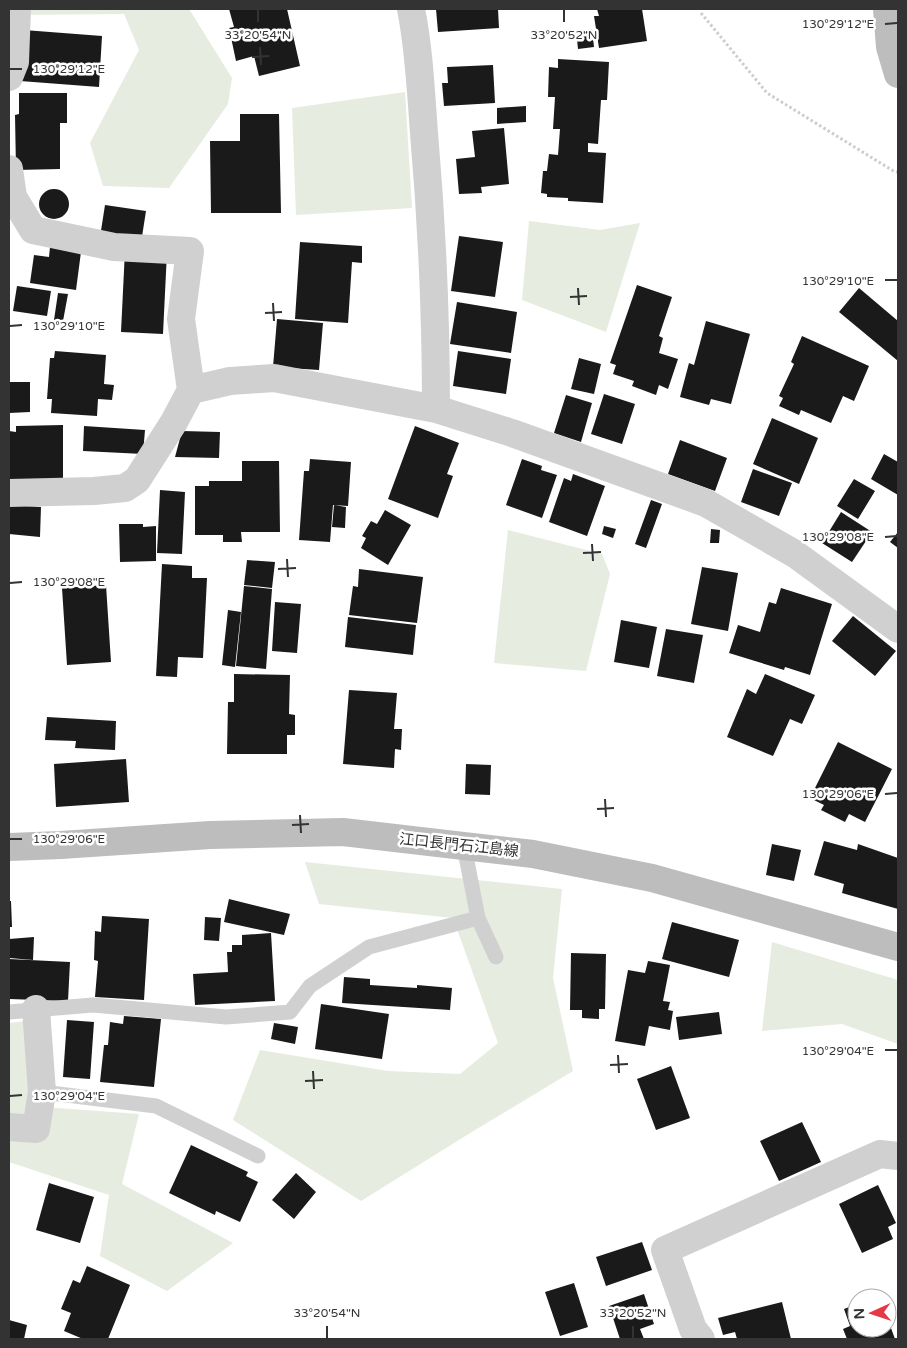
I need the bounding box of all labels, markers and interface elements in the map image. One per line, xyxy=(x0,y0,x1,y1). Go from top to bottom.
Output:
text: 130°29'12"E xyxy=(802,17,875,31)
text: 33°20'54"N xyxy=(225,28,292,42)
text: 33°20'52"N xyxy=(531,28,598,42)
text: 130°29'12"E xyxy=(33,62,106,76)
text: 130°29'10"E xyxy=(802,274,875,288)
text: 130°29'10"E xyxy=(33,319,106,333)
text: 130°29'08"E xyxy=(802,530,875,544)
text: 130°29'08"E xyxy=(33,575,106,589)
text: 130°29'06"E xyxy=(802,787,875,801)
street label: 江口長門石江島線 xyxy=(398,830,520,860)
text: 130°29'06"E xyxy=(33,832,106,846)
text: 130°29'04"E xyxy=(802,1044,875,1058)
text: 130°29'04"E xyxy=(33,1089,106,1103)
north arrow xyxy=(847,1288,897,1338)
text: 33°20'54"N xyxy=(294,1306,361,1320)
text: 33°20'52"N xyxy=(600,1306,667,1320)
text: N xyxy=(851,1308,868,1320)

